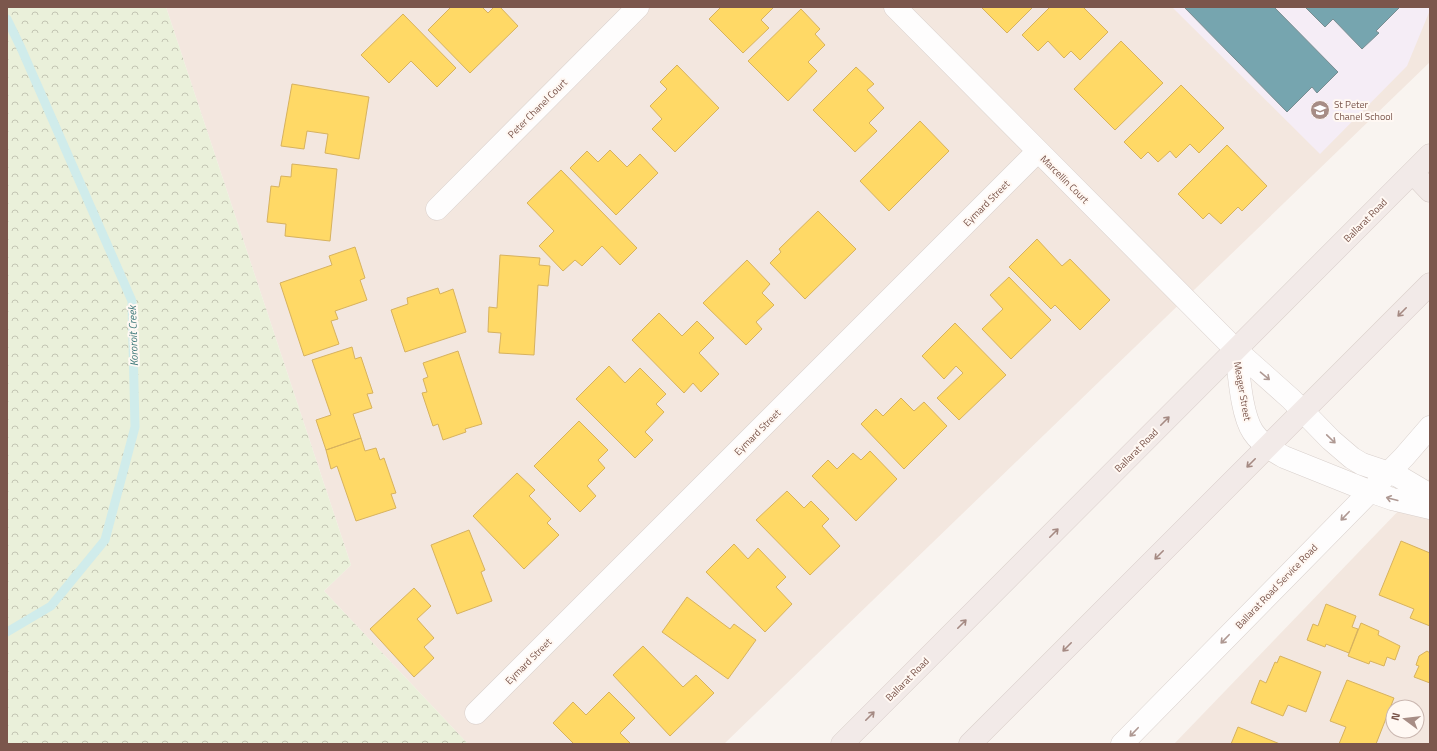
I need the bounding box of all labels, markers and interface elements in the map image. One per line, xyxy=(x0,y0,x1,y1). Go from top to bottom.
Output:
street label: Peter Chanel Court xyxy=(504,75,571,142)
place label: St Peter Chanel School xyxy=(1334,97,1393,124)
school or university icon: St Peter Chanel School xyxy=(1309,99,1331,121)
street label: Marcellin Court xyxy=(1037,152,1093,207)
street label: Eymard Street xyxy=(960,176,1013,230)
street label: Ballarat Road xyxy=(1340,195,1391,246)
water label: Kororoit Creek xyxy=(124,304,142,367)
one-way arrow xyxy=(1398,307,1407,317)
street label: Meager Street xyxy=(1230,360,1255,422)
one-way arrow xyxy=(1260,371,1271,380)
street label: Eymard Street xyxy=(731,405,784,459)
one-way arrow xyxy=(1161,416,1170,426)
street label: Ballarat Road xyxy=(1111,425,1162,476)
one-way arrow xyxy=(1326,434,1336,444)
one-way arrow xyxy=(1246,458,1256,468)
one-way arrow xyxy=(1386,494,1399,502)
one-way arrow xyxy=(1340,511,1350,521)
one-way arrow xyxy=(1049,528,1059,537)
street label: Ballarat Road Service Road xyxy=(1232,541,1321,632)
one-way arrow xyxy=(1154,550,1164,560)
one-way arrow xyxy=(957,620,967,629)
street label: Eymard Street xyxy=(502,634,555,688)
one-way arrow xyxy=(1220,634,1229,644)
one-way arrow xyxy=(1062,642,1072,652)
street label: Ballarat Road xyxy=(882,654,933,705)
north arrow xyxy=(1385,699,1425,739)
one-way arrow xyxy=(865,711,875,721)
text: N xyxy=(1387,711,1404,722)
one-way arrow xyxy=(1129,727,1139,737)

